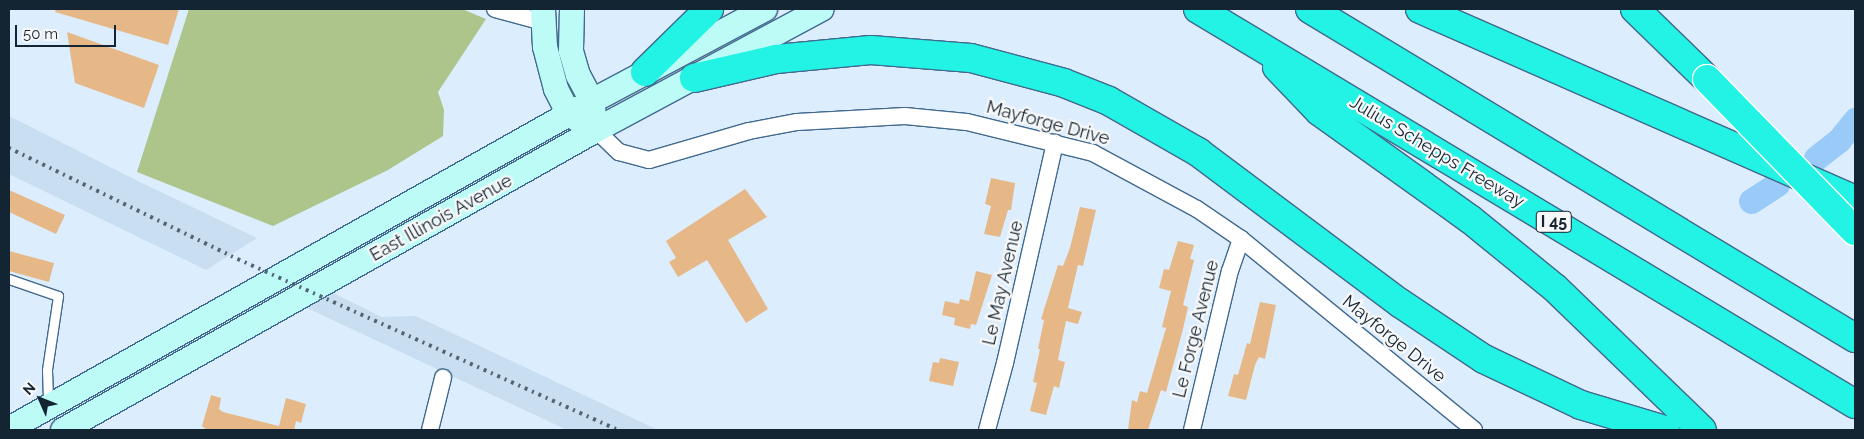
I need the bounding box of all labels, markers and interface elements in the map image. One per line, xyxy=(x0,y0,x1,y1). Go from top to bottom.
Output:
scale bar xyxy=(18,15,119,47)
text: 50 m xyxy=(23,25,58,43)
street label: Julius Schepps Freeway xyxy=(1346,91,1528,213)
street label: Mayforge Drive xyxy=(984,96,1112,150)
street label: East Illinois Avenue xyxy=(366,170,516,266)
road number: I 45 xyxy=(1535,208,1573,236)
street label: Le May Avenue xyxy=(978,218,1028,348)
street label: Le Forge Avenue xyxy=(1168,258,1224,400)
street label: Mayforge Drive xyxy=(1338,291,1450,387)
north arrow xyxy=(15,374,65,424)
text: N xyxy=(20,379,39,398)

